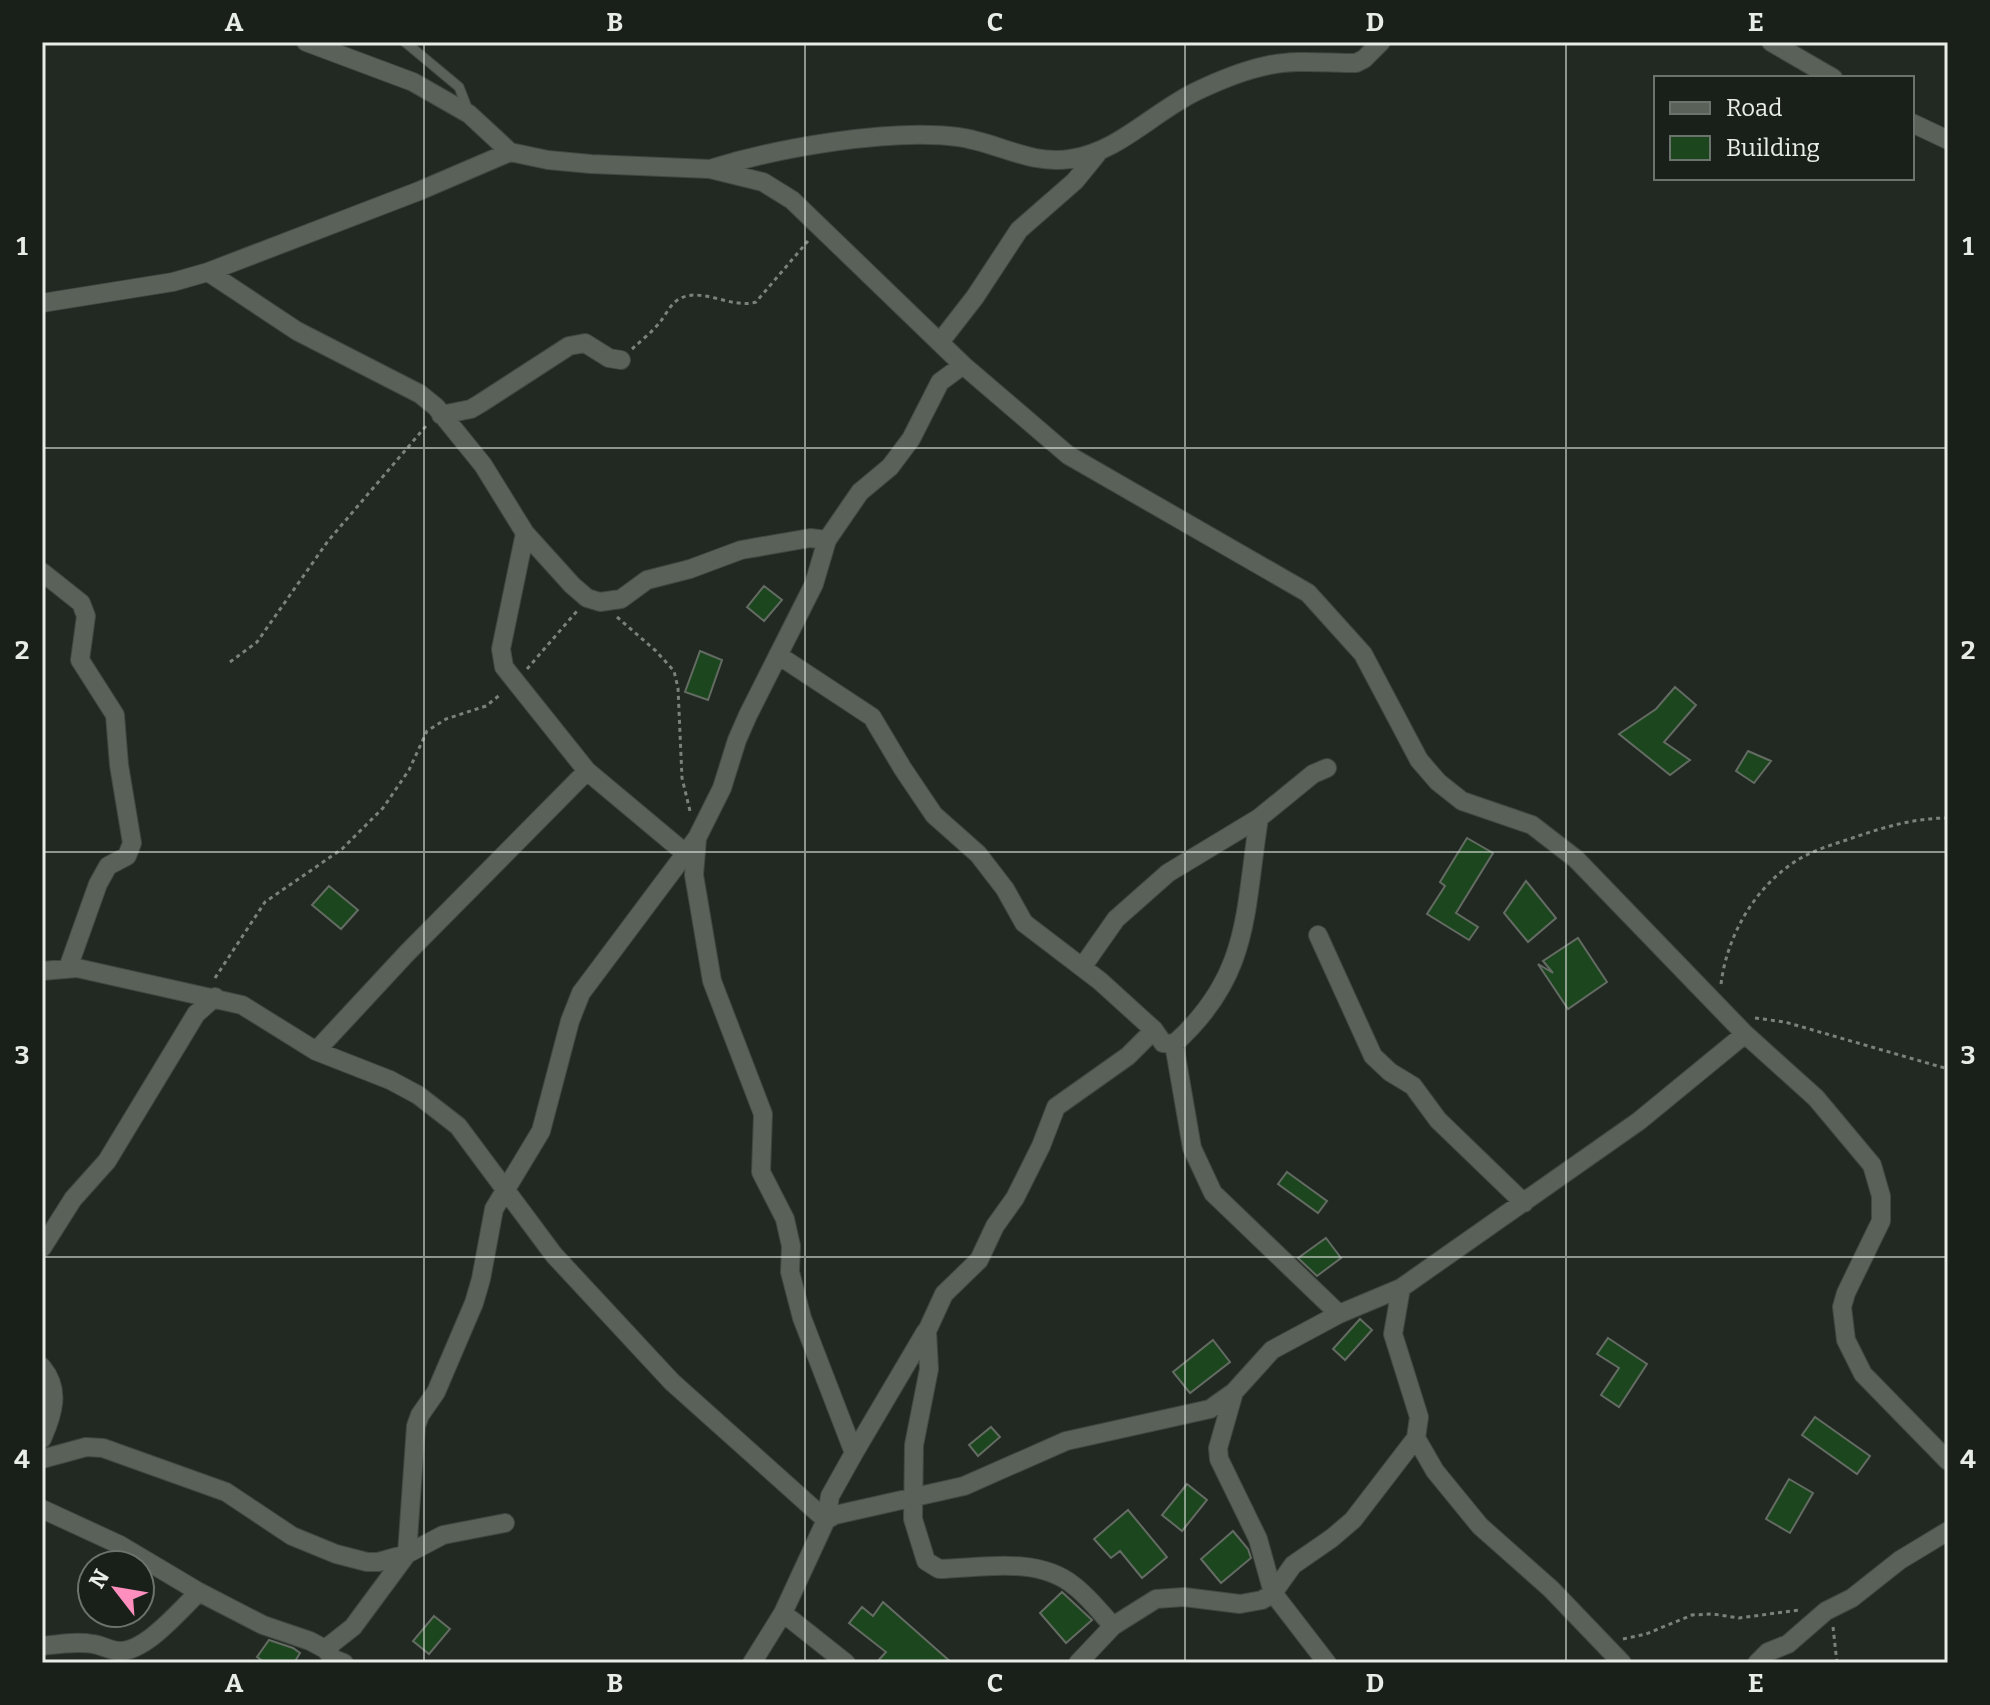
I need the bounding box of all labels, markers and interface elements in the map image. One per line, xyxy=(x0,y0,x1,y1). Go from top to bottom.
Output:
text: A xyxy=(225,7,244,38)
text: B xyxy=(607,7,623,38)
text: C xyxy=(987,7,1003,38)
text: D xyxy=(1366,7,1384,38)
text: E xyxy=(1748,7,1764,38)
legend xyxy=(1654,76,1914,180)
text: Road xyxy=(1726,94,1782,122)
text: Building xyxy=(1726,134,1820,162)
text: 1 xyxy=(16,231,28,262)
text: 1 xyxy=(1962,231,1974,262)
text: 2 xyxy=(15,635,29,666)
text: 2 xyxy=(1961,635,1975,666)
text: 3 xyxy=(15,1040,29,1071)
text: 3 xyxy=(1961,1040,1975,1071)
text: 4 xyxy=(14,1444,30,1475)
text: 4 xyxy=(1960,1444,1976,1475)
north arrow xyxy=(76,1549,156,1629)
text: N xyxy=(83,1565,115,1593)
text: A xyxy=(225,1668,244,1699)
text: B xyxy=(607,1668,623,1699)
text: C xyxy=(987,1668,1003,1699)
text: D xyxy=(1366,1668,1384,1699)
text: E xyxy=(1748,1668,1764,1699)

